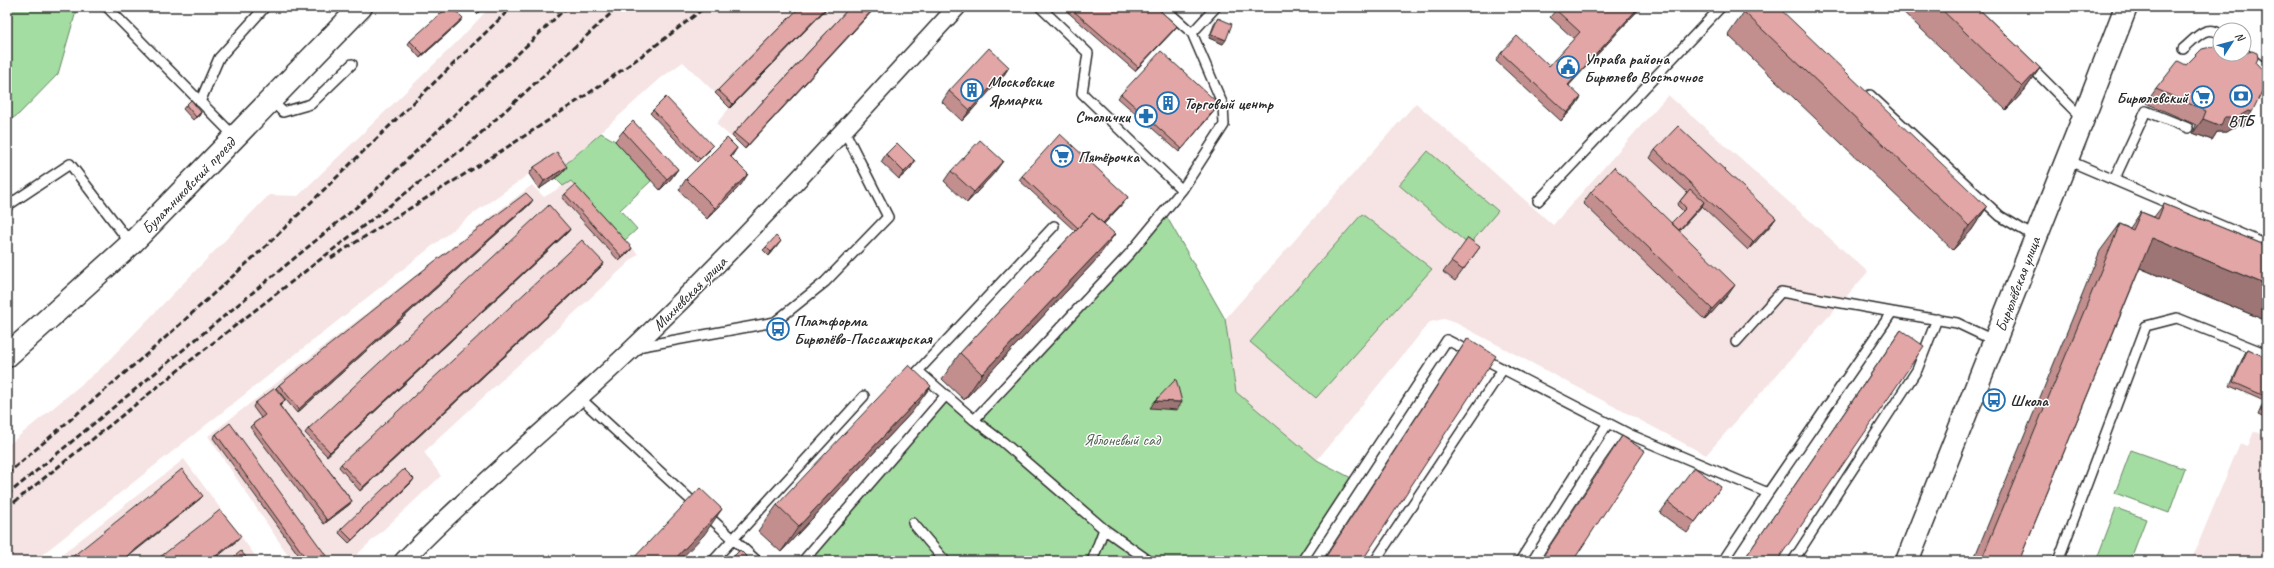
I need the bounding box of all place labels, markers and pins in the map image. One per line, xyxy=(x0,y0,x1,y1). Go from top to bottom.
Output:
place label: Управа района Бирюлево Восточное xyxy=(1584,49,1704,87)
public building icon: Управа района Бирюлево Восточное xyxy=(1555,54,1581,80)
place label: Московские Ярмарки xyxy=(988,72,1055,110)
building icon: Московские Ярмарки xyxy=(959,77,985,103)
bank icon: ВТБ xyxy=(2228,83,2254,109)
supermarket icon: Бирюлевский xyxy=(2190,84,2216,110)
place label: Бирюлевский xyxy=(2117,88,2189,108)
building icon: Торговый центр xyxy=(1155,90,1181,116)
place label: Торговый центр xyxy=(1184,94,1274,114)
pharmacy icon: Столички xyxy=(1133,103,1159,129)
place label: Столички xyxy=(1075,107,1132,127)
place label: ВТБ xyxy=(2228,111,2256,131)
supermarket icon: Пятёрочка xyxy=(1049,143,1075,169)
place label: Пятёрочка xyxy=(1078,147,1140,167)
place label: Платформа Бирюлёво-Пассажирская xyxy=(794,311,933,349)
bus stop icon: Платформа Бирюлёво-Пассажирская xyxy=(765,316,791,342)
bus stop icon: Школа xyxy=(1981,387,2007,413)
place label: Школа xyxy=(2010,391,2049,411)

